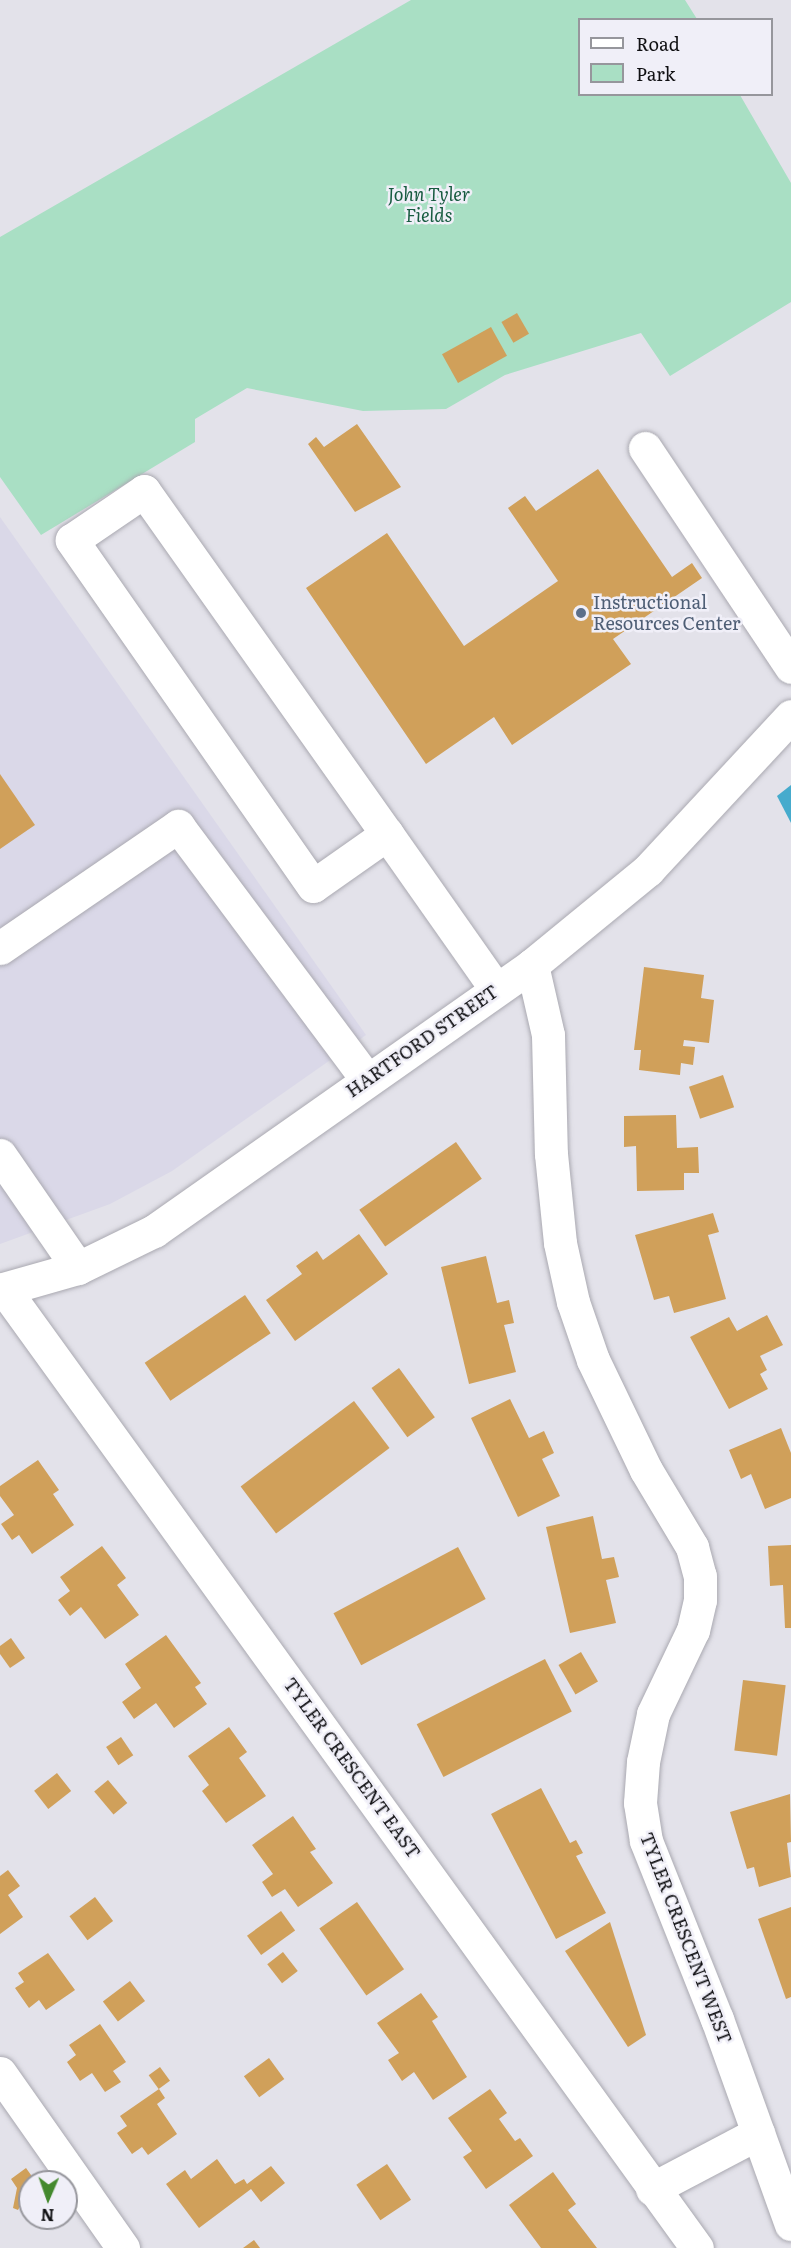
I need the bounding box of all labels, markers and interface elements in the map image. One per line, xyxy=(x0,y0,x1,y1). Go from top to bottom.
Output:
legend xyxy=(578,18,773,96)
text: Road xyxy=(636,30,680,57)
text: Park xyxy=(636,60,675,87)
park label: John Tyler Fields xyxy=(388,184,470,226)
place label: Instructional Resources Center xyxy=(593,592,741,634)
marker: Instructional Resources Center xyxy=(574,606,588,620)
street label: HARTFORD STREET xyxy=(342,980,502,1102)
street label: TYLER CRESCENT EAST xyxy=(279,1673,425,1863)
street label: TYLER CRESCENT WEST xyxy=(636,1829,736,2047)
north arrow xyxy=(18,2170,78,2230)
text: N xyxy=(40,2204,55,2228)

